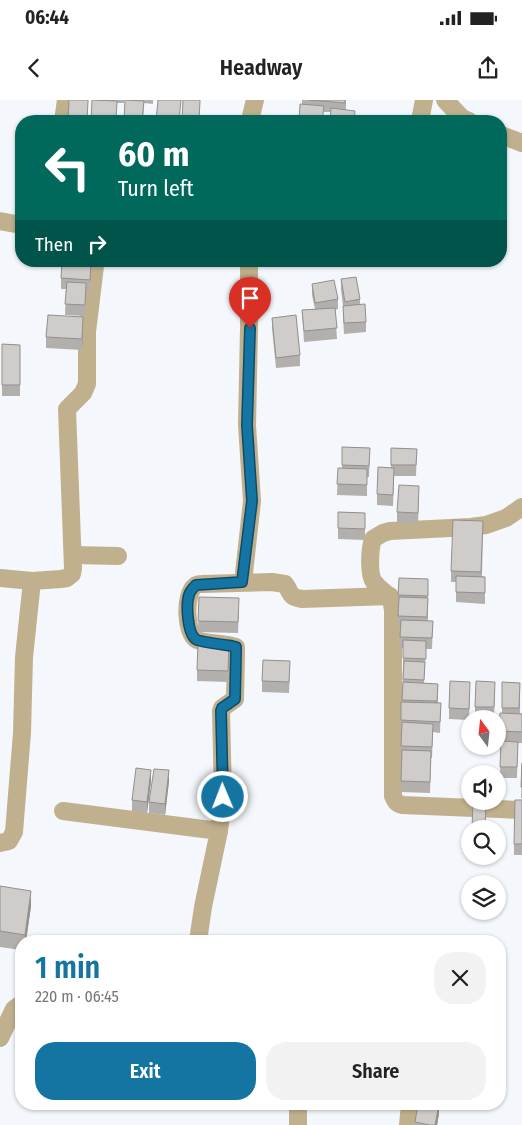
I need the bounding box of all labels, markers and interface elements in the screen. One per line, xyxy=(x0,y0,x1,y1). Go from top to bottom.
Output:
text: 06:44 xyxy=(25,6,69,29)
icon: back xyxy=(20,54,48,82)
text: Headway xyxy=(220,54,302,81)
icon: share xyxy=(474,54,502,82)
text: 60 m xyxy=(118,133,189,175)
icon: left xyxy=(35,135,100,200)
text: Turn left xyxy=(118,175,194,202)
icon: right xyxy=(83,230,111,258)
text: Then xyxy=(35,233,73,256)
pin xyxy=(229,277,271,328)
icon: arrive xyxy=(236,284,264,312)
north arrow xyxy=(461,710,506,755)
map controls xyxy=(461,710,506,920)
button: sound xyxy=(461,765,506,810)
position arrow xyxy=(196,770,248,822)
button: search xyxy=(461,820,506,865)
button: layers xyxy=(461,875,506,920)
text: 1 min xyxy=(35,950,100,986)
button: close xyxy=(434,952,486,1004)
text: 220 m · 06:45 xyxy=(35,987,119,1006)
button: Exit xyxy=(35,1042,256,1100)
button: Share xyxy=(266,1042,486,1100)

